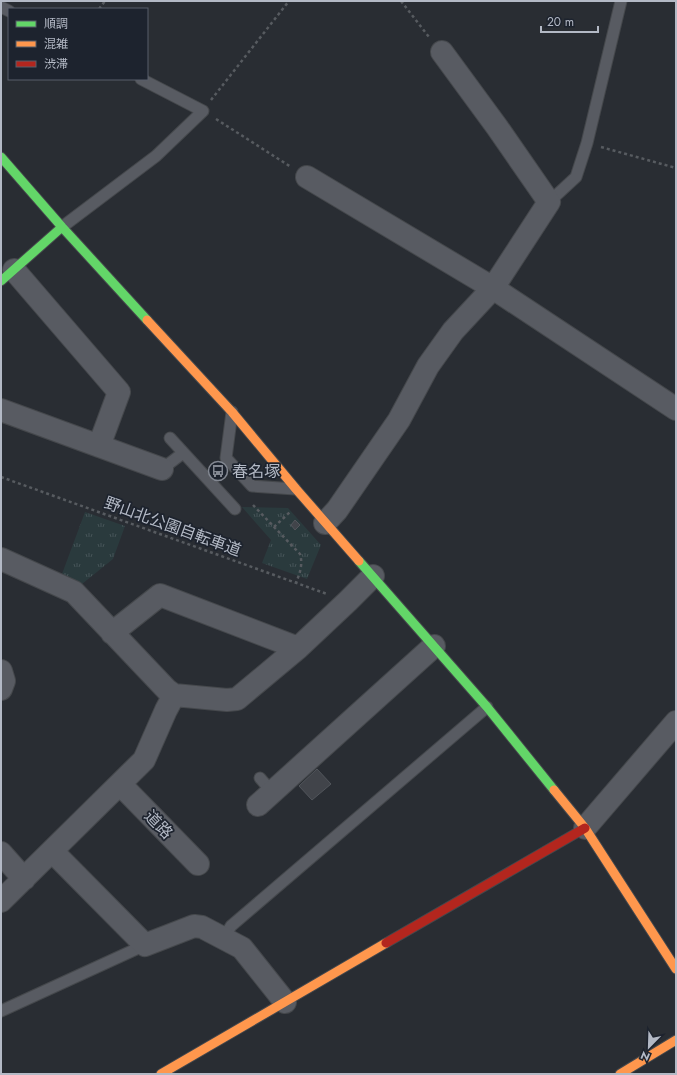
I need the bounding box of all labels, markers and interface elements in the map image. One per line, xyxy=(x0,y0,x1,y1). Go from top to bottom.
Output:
legend xyxy=(8,8,148,80)
scale bar xyxy=(541,8,598,34)
text: 20 m xyxy=(547,13,574,31)
text: 順調 xyxy=(44,15,68,33)
text: 混雑 xyxy=(44,35,68,53)
text: 渋滞 xyxy=(44,55,68,73)
bus stop icon: 春名塚 xyxy=(207,460,229,482)
place label: 春名塚 xyxy=(232,460,280,483)
street label: 野山北公園自転車道 xyxy=(101,491,244,562)
street label: 道路 xyxy=(139,805,178,844)
north arrow xyxy=(629,1027,669,1067)
text: N xyxy=(638,1047,652,1065)

